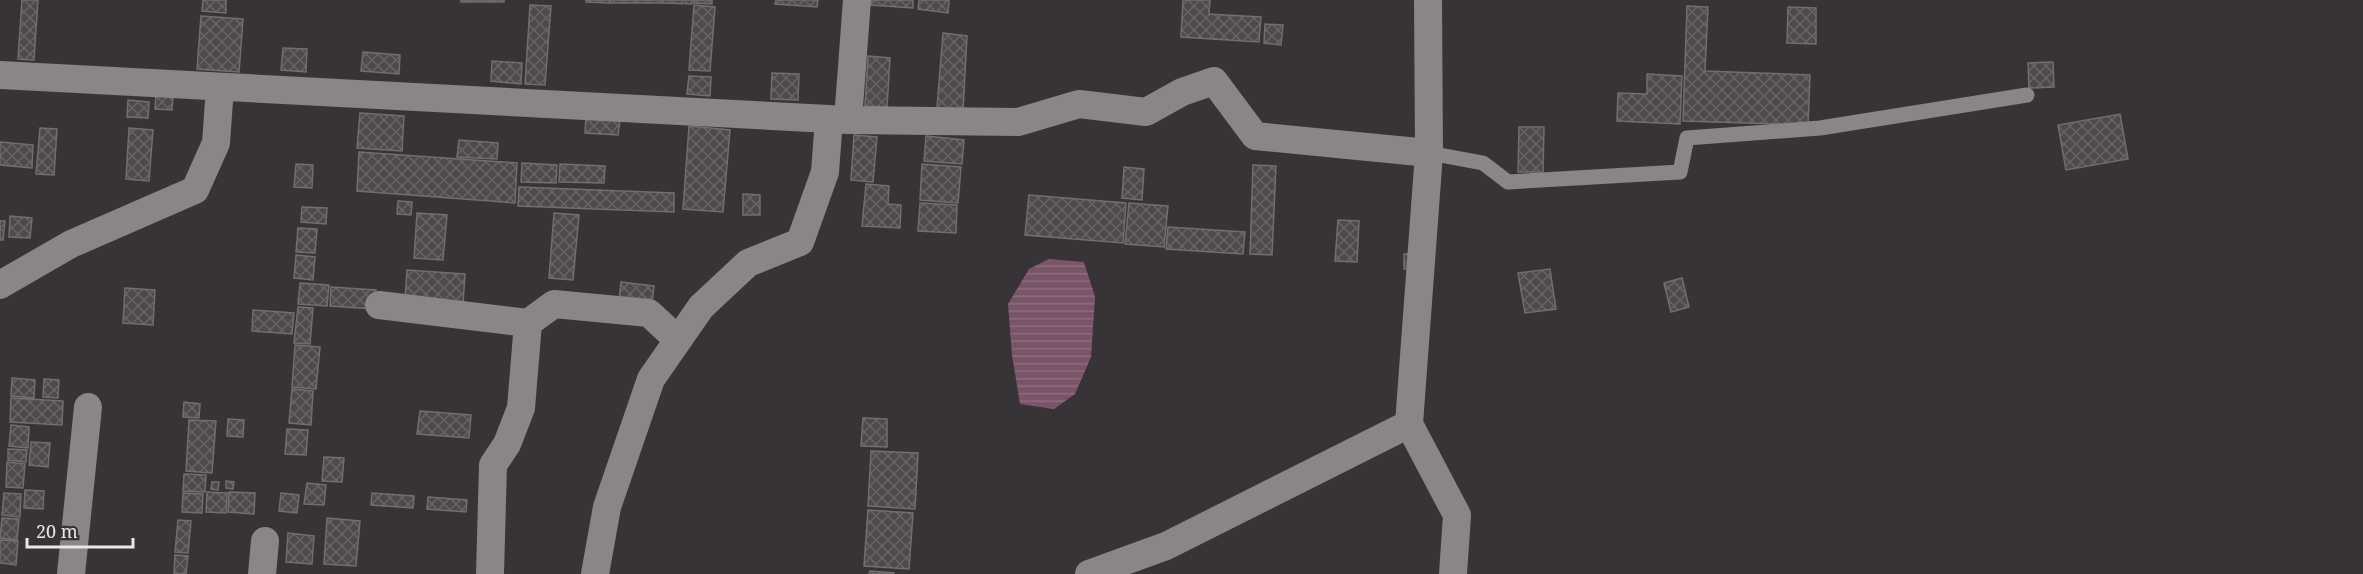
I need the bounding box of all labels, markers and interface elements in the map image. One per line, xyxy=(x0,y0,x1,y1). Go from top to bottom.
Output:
scale bar xyxy=(27,511,134,549)
text: 20 m xyxy=(36,519,78,543)

